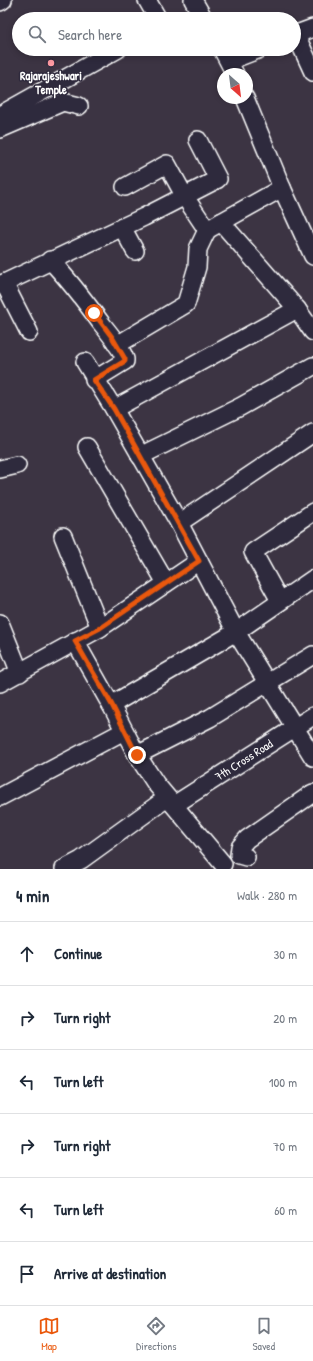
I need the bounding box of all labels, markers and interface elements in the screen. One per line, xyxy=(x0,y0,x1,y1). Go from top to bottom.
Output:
search box xyxy=(12,12,301,56)
icon: search xyxy=(26,23,48,45)
text: Search here xyxy=(58,24,122,45)
marker: Rajarajeshwari Temple xyxy=(46,58,56,68)
place label: Rajarajeshwari Temple xyxy=(20,67,82,99)
north arrow xyxy=(217,68,253,104)
route start xyxy=(85,304,103,322)
street label: 7th Cross Road xyxy=(211,735,276,785)
route end xyxy=(128,746,146,764)
text: 4 min xyxy=(16,884,49,907)
text: Walk · 280 m xyxy=(237,886,297,904)
icon: ahead xyxy=(16,943,38,965)
text: Continue xyxy=(54,943,102,964)
text: 30 m xyxy=(274,945,297,963)
icon: right xyxy=(16,1007,38,1029)
text: Turn right xyxy=(54,1007,110,1028)
text: 20 m xyxy=(273,1009,297,1027)
icon: left xyxy=(16,1071,38,1093)
text: Turn left xyxy=(54,1071,104,1092)
text: 100 m xyxy=(269,1073,297,1091)
icon: right xyxy=(16,1135,38,1157)
text: Turn right xyxy=(54,1135,110,1156)
text: 70 m xyxy=(273,1137,297,1155)
icon: left xyxy=(16,1199,38,1221)
text: Turn left xyxy=(54,1199,104,1220)
text: 60 m xyxy=(274,1201,297,1219)
icon: arrive xyxy=(16,1263,38,1285)
text: Arrive at destination xyxy=(54,1263,166,1284)
tab: Map xyxy=(38,1315,60,1353)
tab: Directions xyxy=(136,1315,177,1353)
tab: Saved xyxy=(253,1315,275,1353)

